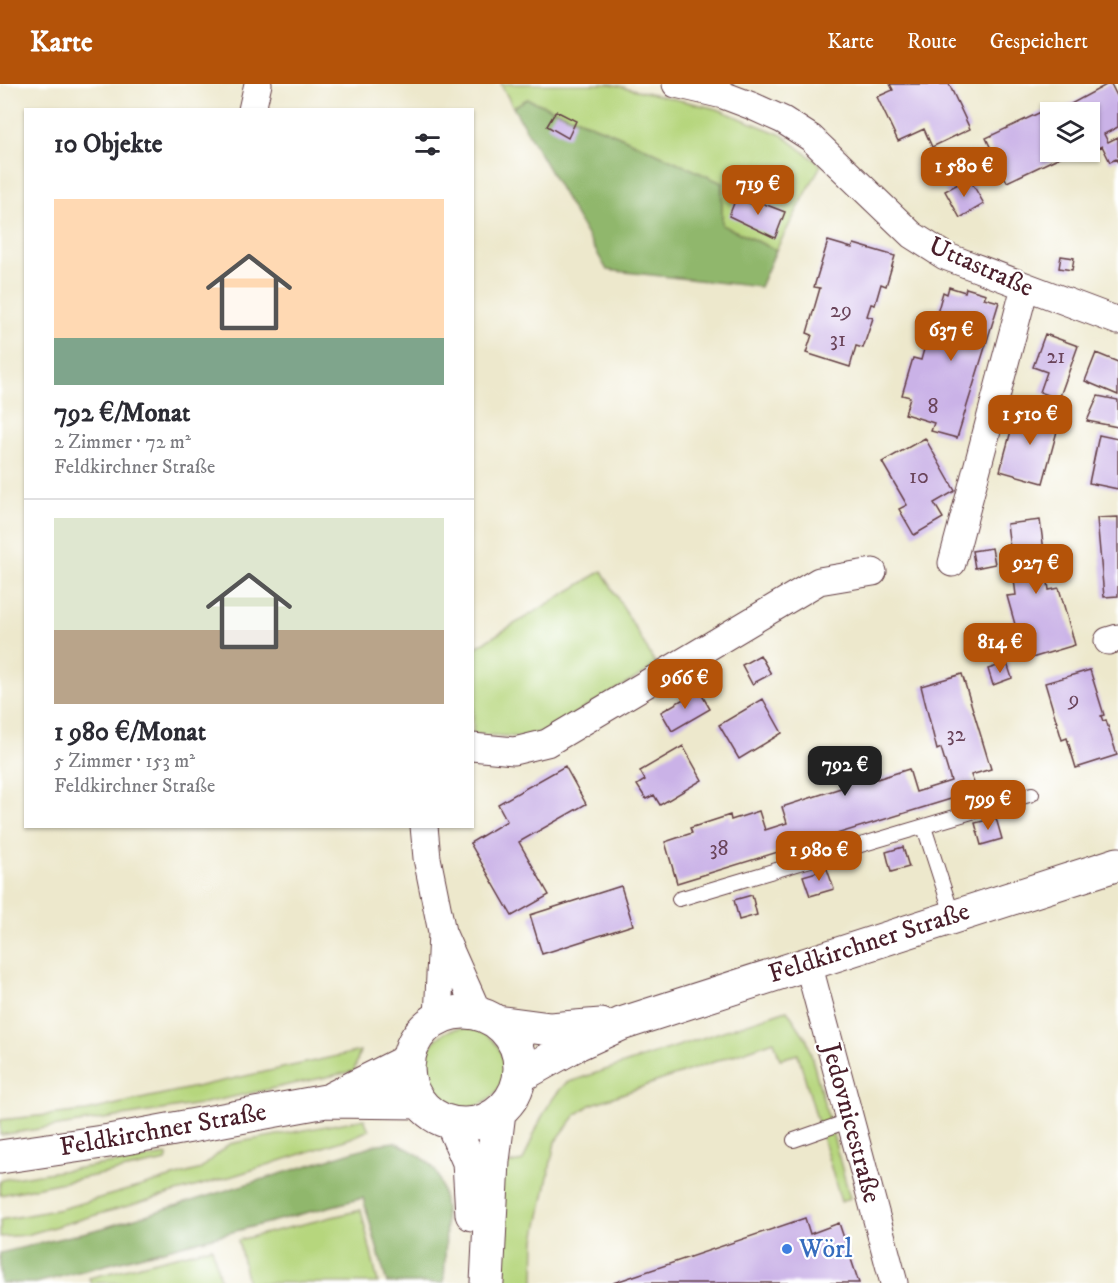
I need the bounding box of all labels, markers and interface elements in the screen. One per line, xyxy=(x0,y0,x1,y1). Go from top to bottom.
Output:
text: Karte xyxy=(30,25,93,60)
text: Karte xyxy=(827,29,874,55)
text: Route xyxy=(907,29,957,55)
text: Gespeichert xyxy=(990,29,1088,55)
map controls xyxy=(1040,102,1100,162)
button: layers xyxy=(1040,102,1100,162)
text: 10 Objekte xyxy=(54,128,163,161)
icon: filters xyxy=(411,128,444,161)
pin: 1 580 € xyxy=(909,147,1019,198)
text: 1 580 € xyxy=(935,154,993,179)
pin: 719 € xyxy=(716,165,800,216)
text: 719 € xyxy=(736,172,780,197)
street label: Uttastraße xyxy=(923,229,1039,305)
icon: home xyxy=(195,238,303,346)
house number: 29 xyxy=(830,297,852,324)
pin: 637 € xyxy=(909,311,993,362)
text: 637 € xyxy=(929,318,973,343)
house number: 31 xyxy=(830,326,846,353)
house number: 21 xyxy=(1047,343,1065,370)
house number: 8 xyxy=(927,393,939,420)
pin: 1 510 € xyxy=(975,395,1085,446)
text: 792 €/Monat xyxy=(54,397,190,430)
text: 1 510 € xyxy=(1002,402,1058,427)
text: 2 Zimmer · 72 m² xyxy=(54,430,191,455)
text: Feldkirchner Straße xyxy=(54,455,215,480)
house number: 10 xyxy=(909,463,929,490)
pin: 927 € xyxy=(994,544,1078,595)
text: 927 € xyxy=(1013,551,1059,576)
icon: home xyxy=(195,557,303,665)
pin: 814 € xyxy=(958,623,1042,674)
text: 814 € xyxy=(978,630,1022,655)
pin: 966 € xyxy=(643,659,727,710)
text: 966 € xyxy=(662,666,708,691)
house number: 9 xyxy=(1068,686,1079,713)
text: 1 980 €/Monat xyxy=(54,716,206,749)
house number: 32 xyxy=(946,721,966,748)
pin: 792 € xyxy=(803,746,887,797)
text: 5 Zimmer · 153 m² xyxy=(54,749,195,774)
text: 792 € xyxy=(822,753,868,778)
text: Feldkirchner Straße xyxy=(54,774,215,799)
pin: 799 € xyxy=(946,780,1030,831)
text: 799 € xyxy=(965,787,1011,812)
pin: 1 980 € xyxy=(764,831,874,882)
house number: 38 xyxy=(709,835,729,862)
text: 1 980 € xyxy=(790,838,848,863)
street label: Feldkirchner Straße xyxy=(764,895,974,991)
street label: Jedovnicestraße xyxy=(813,1037,888,1207)
street label: Feldkirchner Straße xyxy=(57,1096,269,1164)
place label: Wörl xyxy=(798,1233,853,1266)
marker: Wörl xyxy=(780,1242,794,1256)

